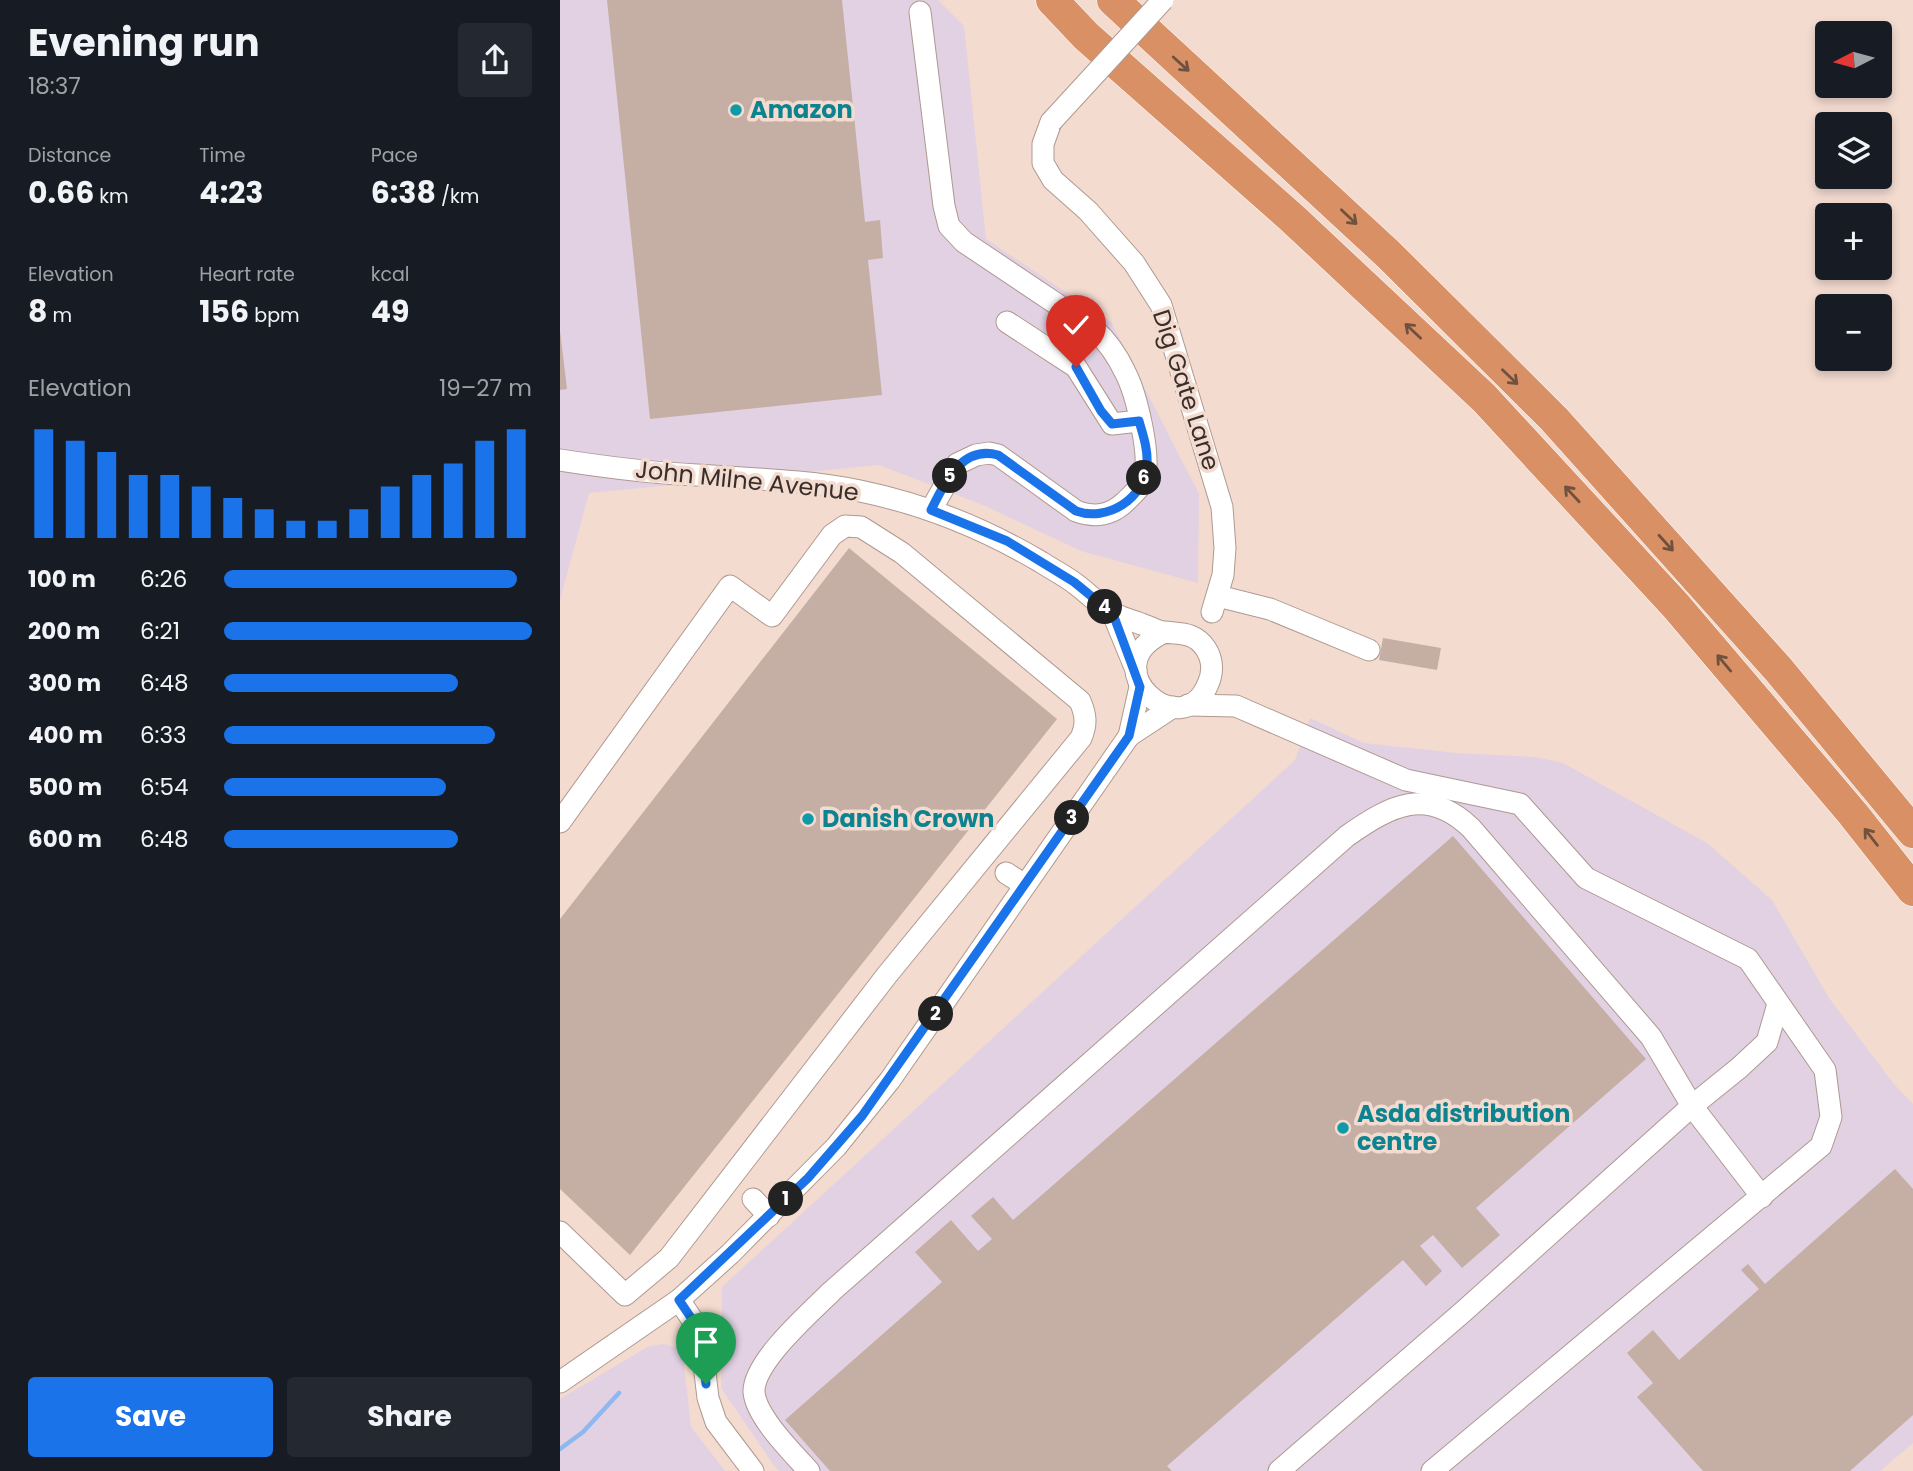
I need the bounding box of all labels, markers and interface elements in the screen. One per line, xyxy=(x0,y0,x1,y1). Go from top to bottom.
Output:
text: Evening run xyxy=(28,16,260,69)
north arrow xyxy=(1815,21,1892,98)
map controls xyxy=(1815,21,1892,371)
button: share xyxy=(458,23,532,97)
one-way arrow xyxy=(1172,55,1189,72)
text: 18:37 xyxy=(28,70,81,102)
place label: Amazon xyxy=(750,93,853,126)
marker: Amazon xyxy=(728,102,744,118)
button: layers xyxy=(1815,112,1892,189)
text: Distance xyxy=(28,142,111,169)
text: Time xyxy=(199,142,246,169)
text: Pace xyxy=(371,142,418,169)
text: 0.66 xyxy=(28,171,94,214)
text: 4:23 xyxy=(199,171,263,214)
text: 6:38 xyxy=(371,171,436,214)
text: km xyxy=(94,183,129,210)
text: /km xyxy=(436,183,479,210)
button: + xyxy=(1815,203,1892,280)
one-way arrow xyxy=(1340,209,1358,225)
text: Elevation xyxy=(28,261,114,288)
text: Heart rate xyxy=(199,261,295,288)
text: kcal xyxy=(371,261,410,288)
text: 8 xyxy=(28,290,47,333)
text: 156 xyxy=(199,290,249,333)
text: 49 xyxy=(371,290,409,333)
button: − xyxy=(1815,294,1892,371)
pin xyxy=(1046,295,1106,367)
text: m xyxy=(47,302,72,329)
text: bpm xyxy=(249,302,300,329)
street label: Dig Gate Lane xyxy=(1145,305,1228,474)
icon: check xyxy=(1057,306,1095,344)
one-way arrow xyxy=(1405,323,1422,340)
one-way arrow xyxy=(1502,368,1519,385)
text: Elevation xyxy=(28,372,132,404)
text: 19–27 m xyxy=(439,372,532,404)
street label: John Milne Avenue xyxy=(634,452,860,509)
pin: 5 xyxy=(932,458,968,494)
pin: 6 xyxy=(1126,461,1162,496)
text: 5 xyxy=(943,462,956,489)
text: 6 xyxy=(1137,464,1150,491)
one-way arrow xyxy=(1564,485,1580,503)
one-way arrow xyxy=(1658,534,1675,551)
text: 100 m xyxy=(28,563,96,595)
text: 6:26 xyxy=(140,563,187,595)
pin: 4 xyxy=(1088,590,1122,624)
text: 4 xyxy=(1098,593,1111,620)
text: 200 m xyxy=(28,615,100,647)
text: 6:21 xyxy=(140,615,180,647)
one-way arrow xyxy=(1716,654,1732,672)
text: 300 m xyxy=(28,667,101,699)
text: 6:48 xyxy=(140,667,188,699)
text: 400 m xyxy=(28,719,103,751)
text: 6:33 xyxy=(140,719,187,751)
text: 500 m xyxy=(28,771,102,803)
text: 6:54 xyxy=(140,771,188,803)
pin: 3 xyxy=(1054,800,1090,836)
place label: Danish Crown xyxy=(822,802,994,835)
text: 3 xyxy=(1066,804,1077,831)
marker: Danish Crown xyxy=(800,811,816,827)
text: 600 m xyxy=(28,823,102,855)
text: 6:48 xyxy=(140,823,188,855)
one-way arrow xyxy=(1863,828,1878,846)
pin: 2 xyxy=(918,996,954,1032)
text: 2 xyxy=(930,1000,941,1027)
place label: Asda distribution centre xyxy=(1357,1097,1570,1158)
marker: Asda distribution centre xyxy=(1335,1120,1351,1136)
pin: 1 xyxy=(768,1182,804,1216)
text: 1 xyxy=(782,1185,789,1212)
pin xyxy=(676,1312,736,1384)
icon: arrive xyxy=(687,1323,725,1361)
button: Save xyxy=(28,1377,273,1457)
button: Share xyxy=(287,1377,532,1457)

